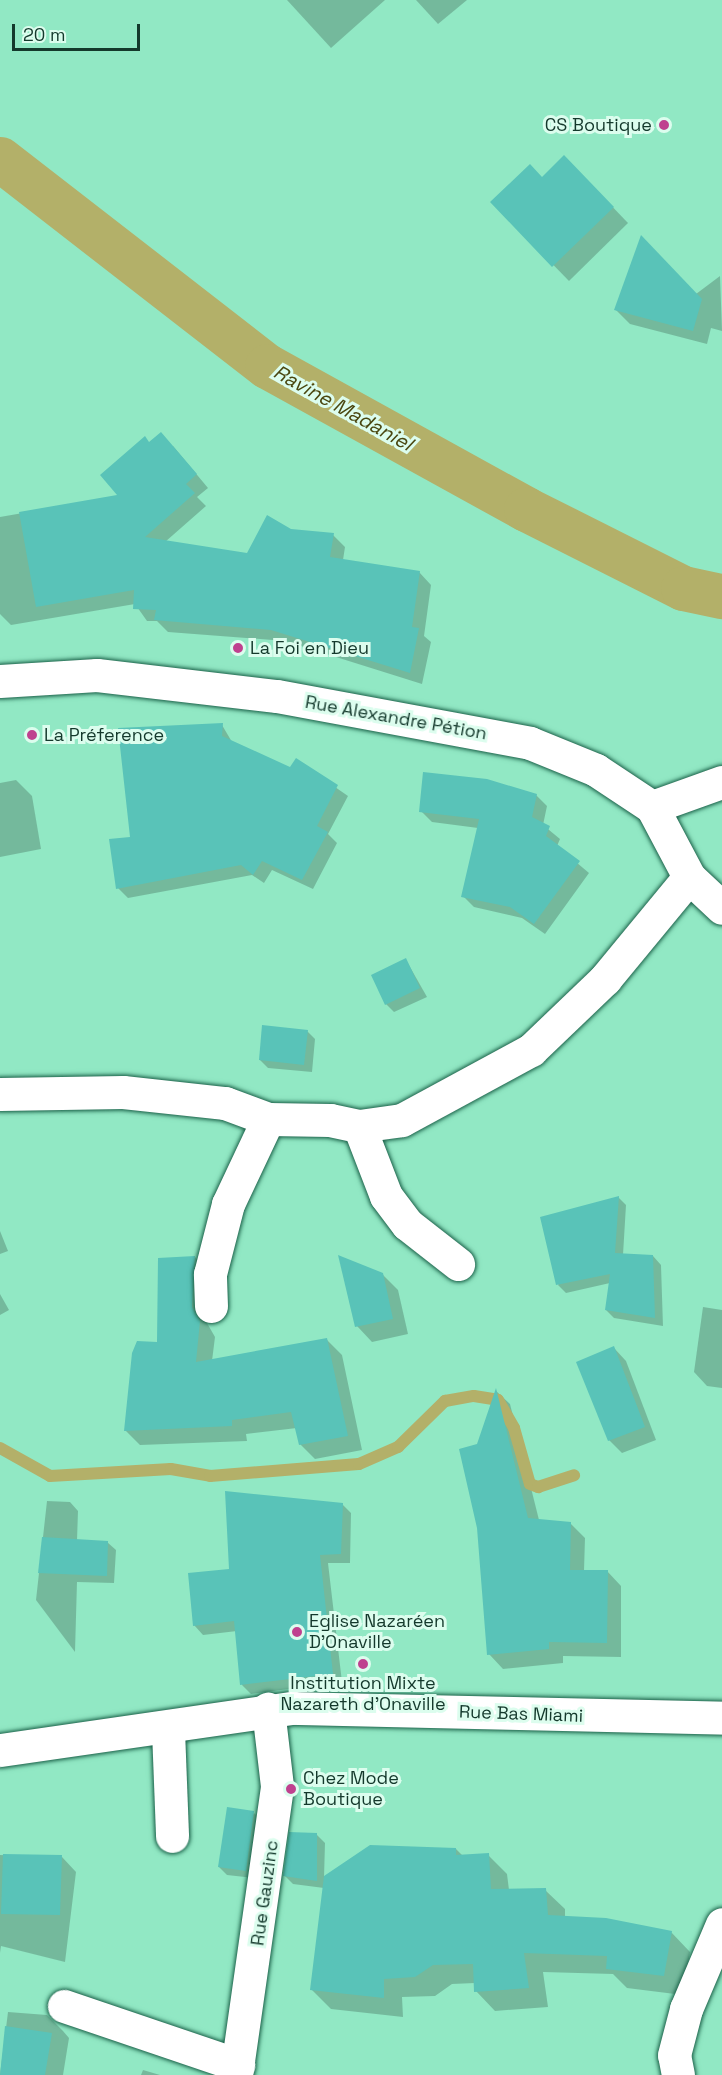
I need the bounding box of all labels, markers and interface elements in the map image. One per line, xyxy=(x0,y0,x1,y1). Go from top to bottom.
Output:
scale bar xyxy=(15,12,142,50)
text: 20 m xyxy=(23,23,66,46)
place label: CS Boutique xyxy=(545,114,652,136)
marker: CS Boutique xyxy=(657,118,671,132)
water label: Ravine Madaniel xyxy=(269,360,417,456)
place label: La Foi en Dieu xyxy=(250,637,369,659)
marker: La Foi en Dieu xyxy=(231,641,245,655)
street label: Rue Alexandre Pétion xyxy=(303,691,489,745)
place label: La Préference xyxy=(44,724,164,746)
marker: La Préference xyxy=(25,728,39,742)
place label: Eglise Nazaréen D'Onaville xyxy=(309,1611,445,1654)
marker: Eglise Nazaréen D'Onaville xyxy=(290,1625,304,1639)
marker: Institution Mixte Nazareth d'Onaville xyxy=(356,1657,370,1671)
place label: Institution Mixte Nazareth d'Onaville xyxy=(280,1673,446,1716)
street label: Rue Bas Miami xyxy=(459,1701,583,1727)
place label: Chez Mode Boutique xyxy=(303,1768,399,1810)
marker: Chez Mode Boutique xyxy=(284,1782,298,1796)
street label: Rue Gauzinc xyxy=(247,1839,283,1947)

